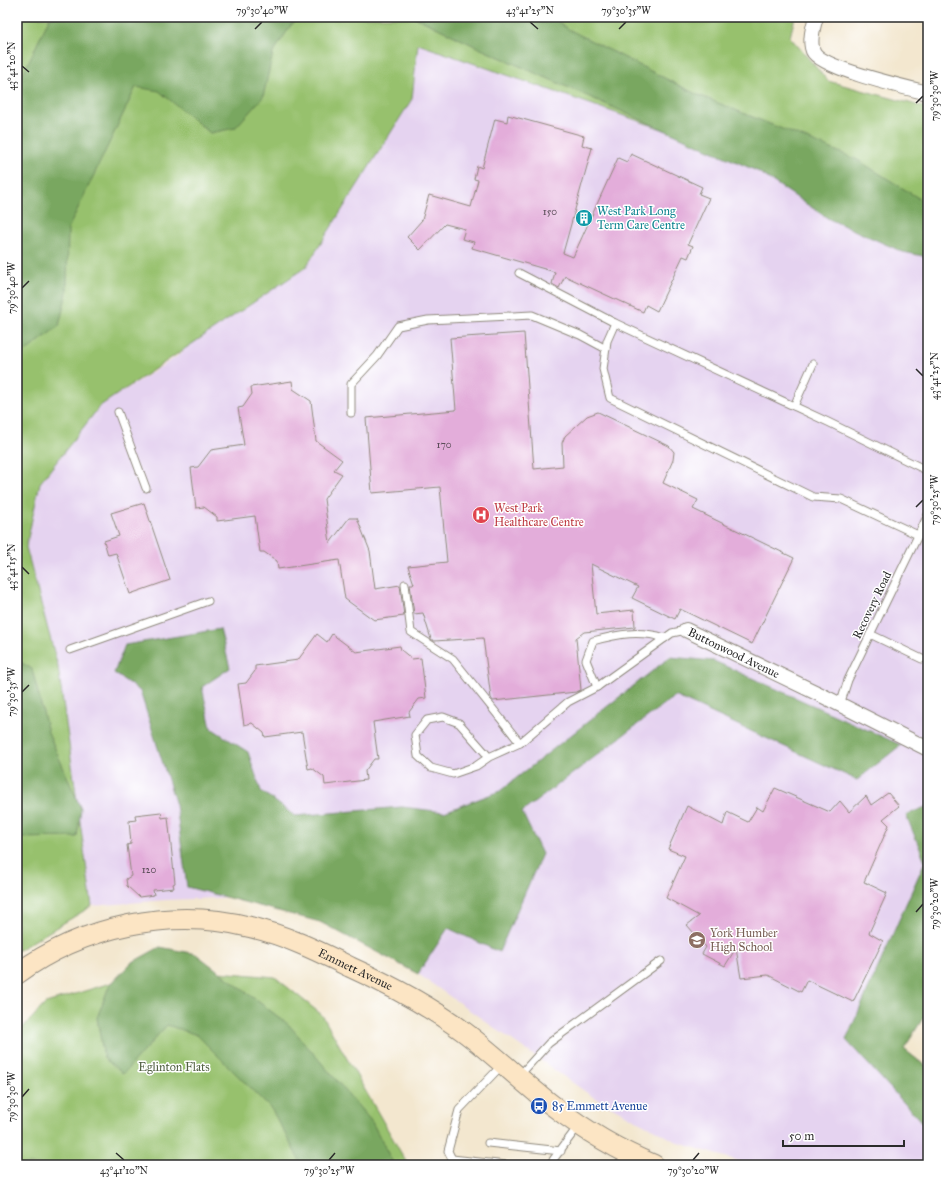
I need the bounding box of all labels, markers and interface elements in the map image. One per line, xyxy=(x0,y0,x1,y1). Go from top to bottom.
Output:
text: 79°30'40"W xyxy=(236,5,289,17)
text: 43°41'25"N xyxy=(506,5,554,17)
text: 79°30'35"W xyxy=(601,5,651,17)
text: 43°41'20"N xyxy=(6,41,18,91)
text: 79°30'30"W xyxy=(929,70,941,121)
place label: West Park Long Term Care Centre xyxy=(597,204,685,232)
house number: 150 xyxy=(543,206,557,218)
building icon: West Park Long Term Care Centre xyxy=(574,208,594,228)
text: 79°30'40"W xyxy=(6,261,18,314)
text: 43°41'25"N xyxy=(929,352,941,400)
house number: 170 xyxy=(436,439,452,451)
text: 79°30'25"W xyxy=(929,474,941,525)
place label: West Park Healthcare Centre xyxy=(494,501,584,529)
hospital icon: West Park Healthcare Centre xyxy=(471,505,491,525)
text: 43°41'15"N xyxy=(6,543,18,590)
street label: Recovery Road xyxy=(850,569,894,641)
street label: Buttonwood Avenue xyxy=(686,625,782,681)
text: 79°30'35"W xyxy=(6,667,18,717)
house number: 120 xyxy=(142,864,157,876)
text: 79°30'20"W xyxy=(929,878,941,930)
place label: York Humber High School xyxy=(710,926,778,955)
school or university icon: York Humber High School xyxy=(687,930,707,950)
street label: Emmett Avenue xyxy=(316,946,395,993)
park label: Eglinton Flats xyxy=(138,1060,210,1075)
text: 79°30'30"W xyxy=(6,1071,18,1122)
bus stop icon: 85 Emmett Avenue xyxy=(529,1096,549,1116)
place label: 85 Emmett Avenue xyxy=(552,1099,647,1113)
scale bar xyxy=(783,1122,904,1148)
text: 50 m xyxy=(789,1129,814,1143)
text: 43°41'10"N xyxy=(100,1165,149,1177)
text: 79°30'25"W xyxy=(304,1165,355,1177)
text: 79°30'20"W xyxy=(667,1165,719,1177)

